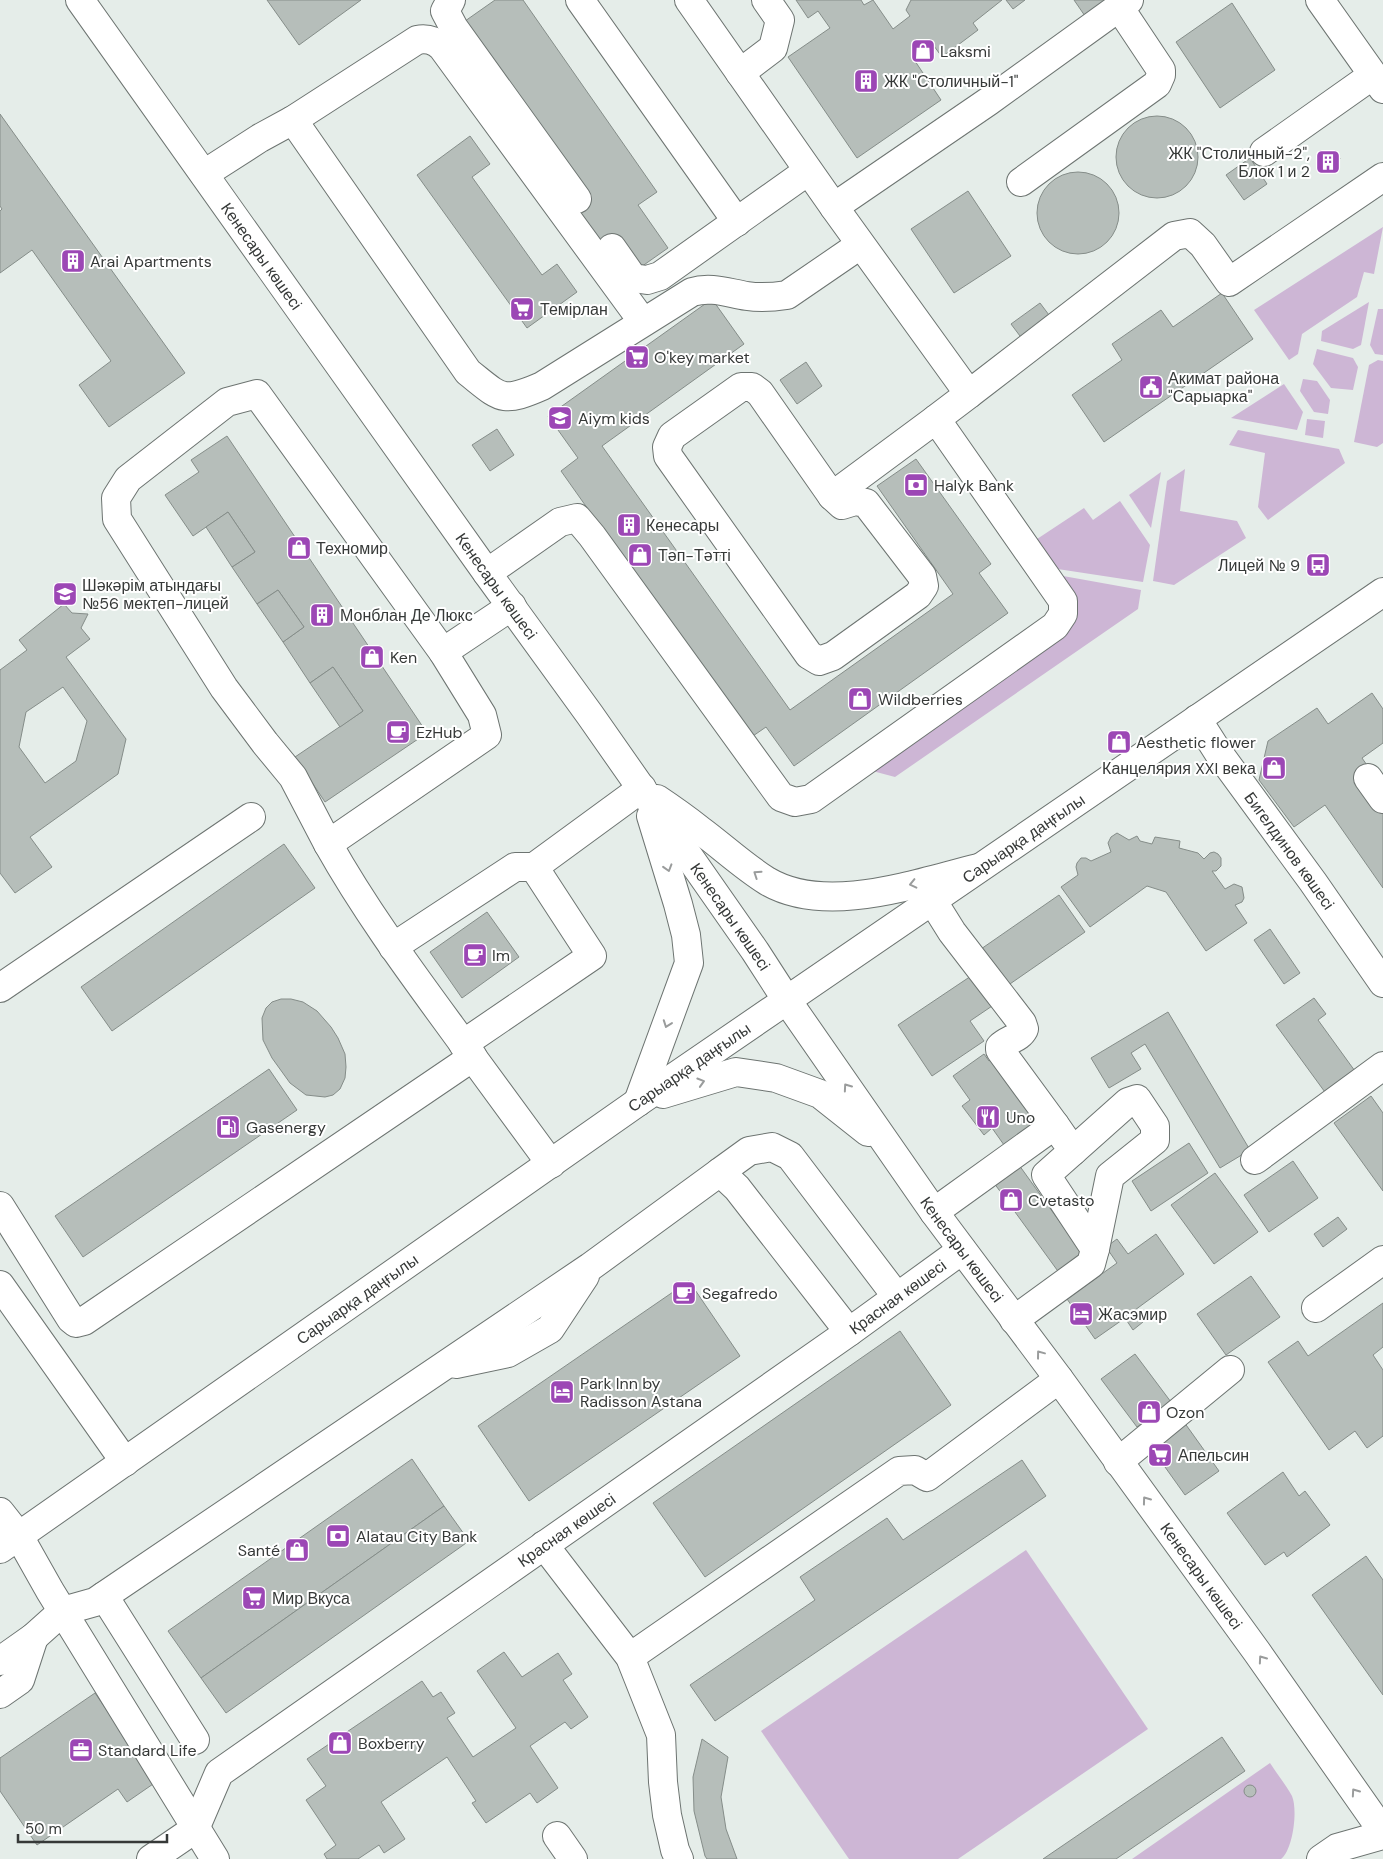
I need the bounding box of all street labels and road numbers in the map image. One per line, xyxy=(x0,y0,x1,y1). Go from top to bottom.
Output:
street label: Кенесары көшесі xyxy=(217,198,307,314)
street label: Кенесары көшесі xyxy=(451,528,542,644)
street label: Бигелдинов көшесі xyxy=(1240,787,1339,914)
street label: Сарыарқа даңғылы xyxy=(958,789,1089,888)
street label: Кенесары көшесі xyxy=(686,858,775,974)
street label: Сарыарқа даңғылы xyxy=(624,1018,755,1116)
street label: Кенесары көшесі xyxy=(916,1192,1008,1306)
street label: Сарыарқа даңғылы xyxy=(292,1249,422,1349)
street label: Красная көшесі xyxy=(845,1254,950,1339)
street label: Красная көшесі xyxy=(513,1488,620,1571)
street label: Кенесары көшесі xyxy=(1156,1518,1247,1633)

